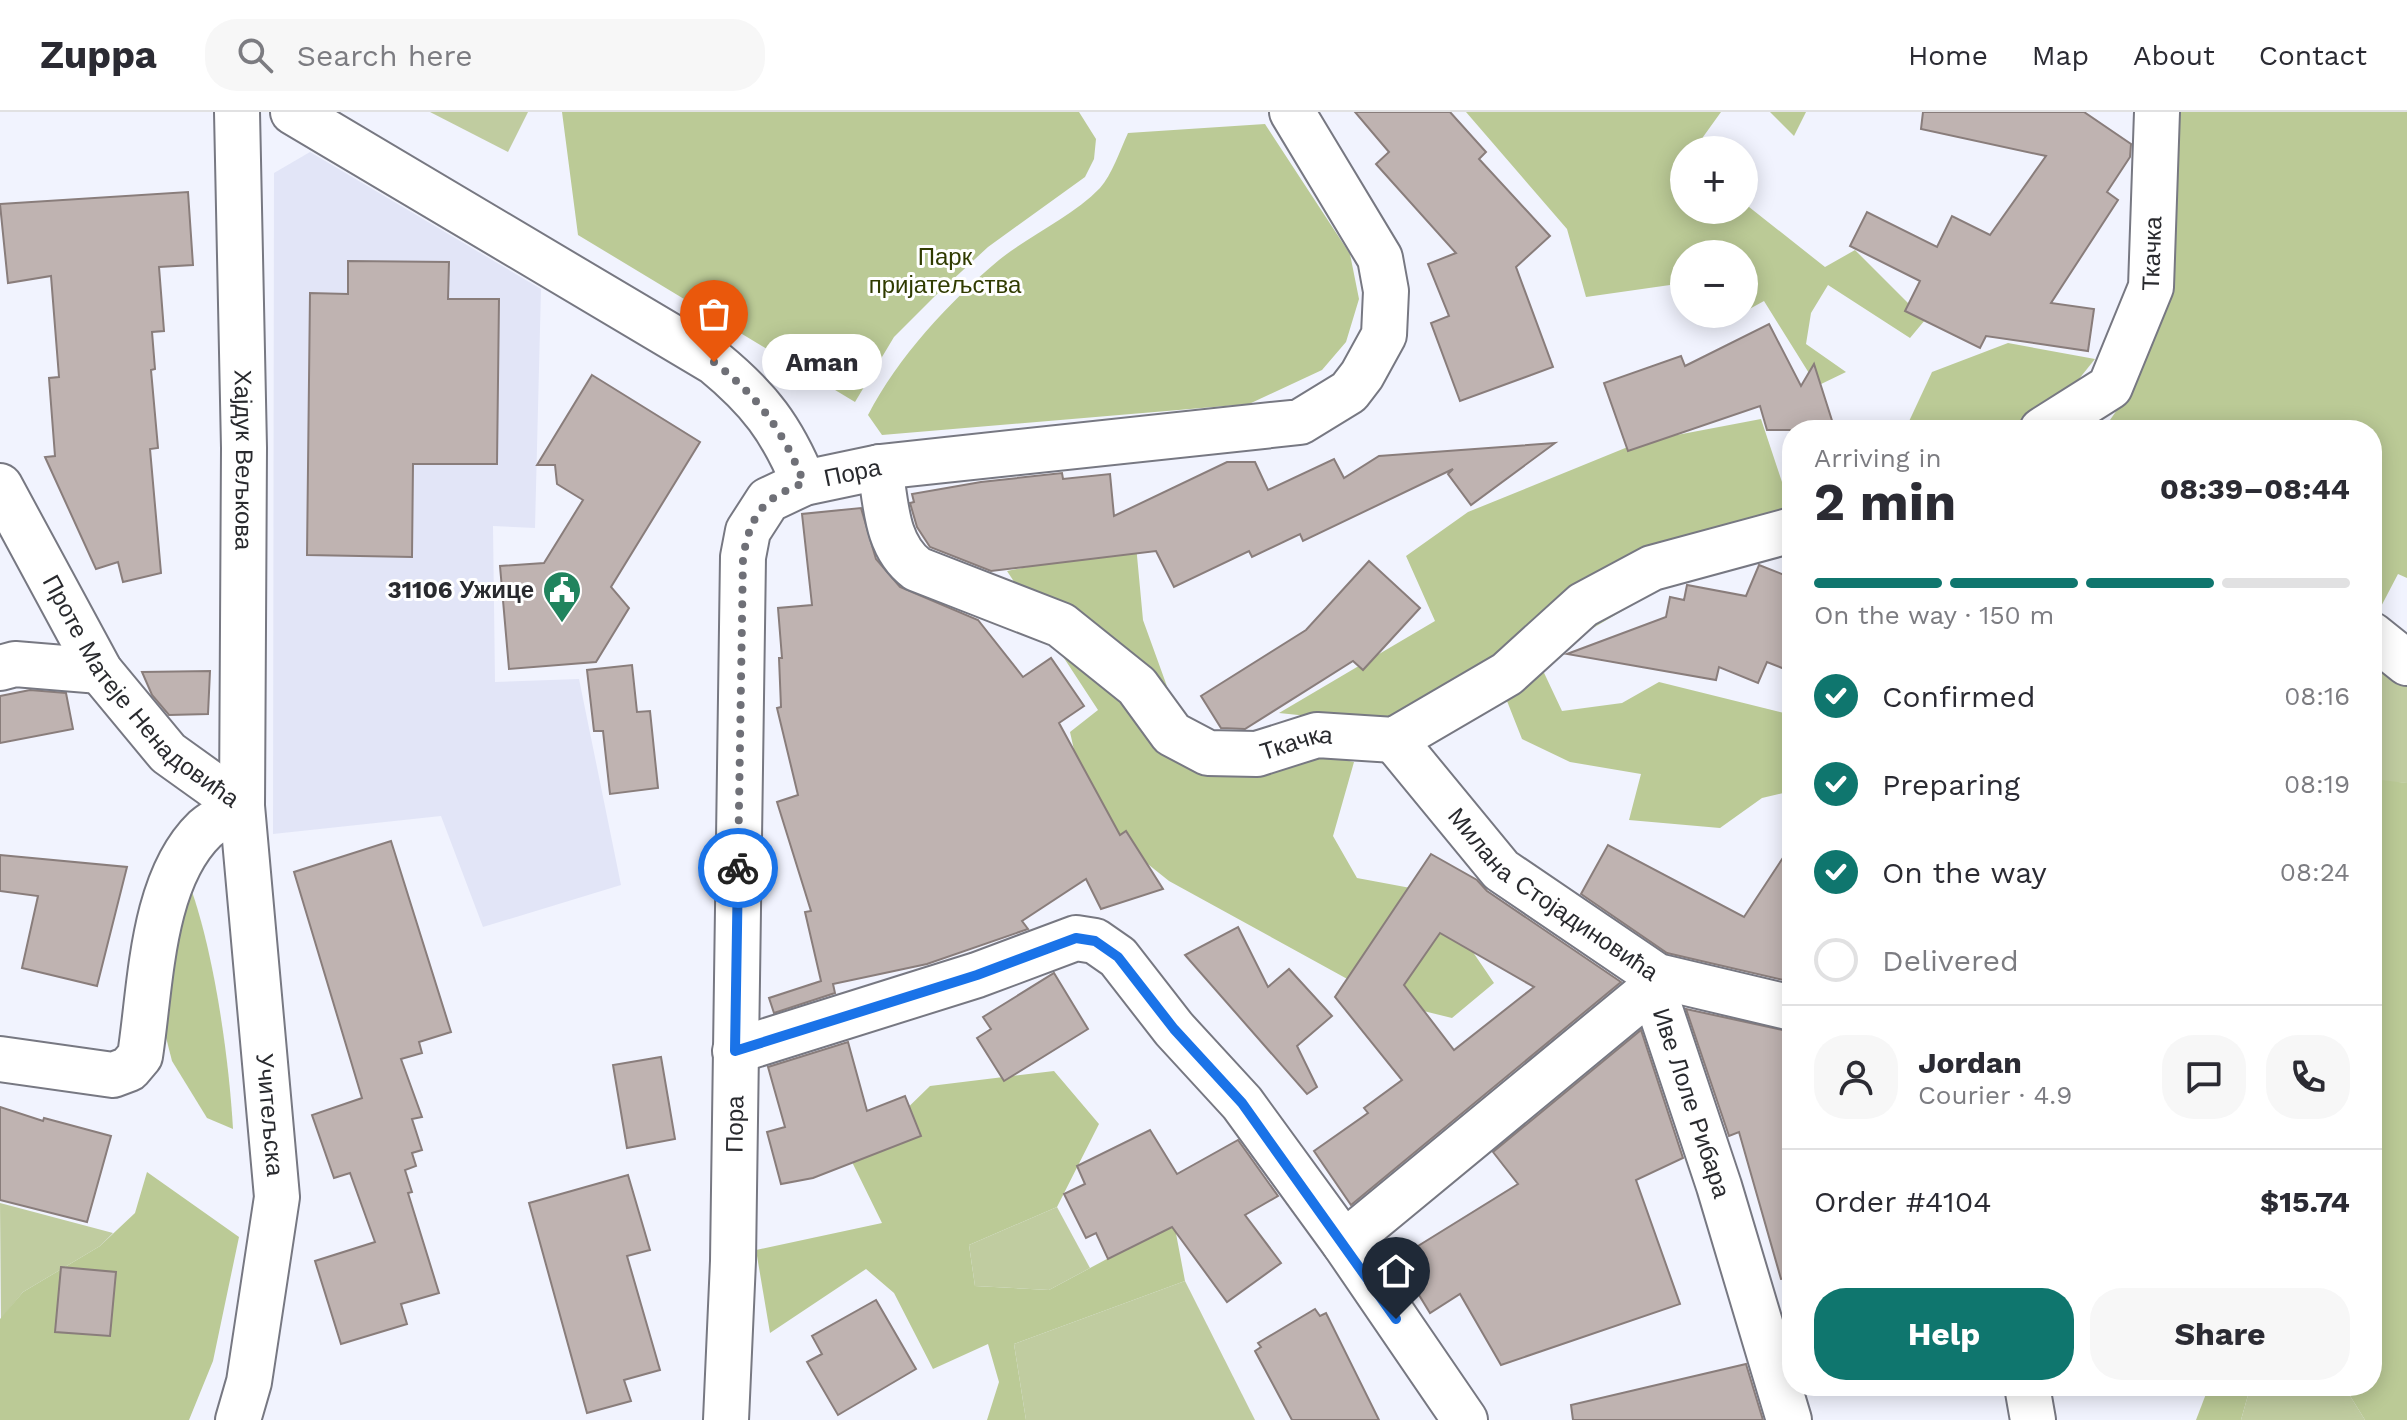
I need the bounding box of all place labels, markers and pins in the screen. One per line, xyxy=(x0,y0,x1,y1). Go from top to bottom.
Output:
pin xyxy=(680,280,748,362)
callout: Aman xyxy=(762,334,882,390)
public building icon: 31106 Ужице xyxy=(541,569,583,624)
place label: 31106 Ужице xyxy=(387,576,534,604)
pin xyxy=(1362,1237,1430,1319)

